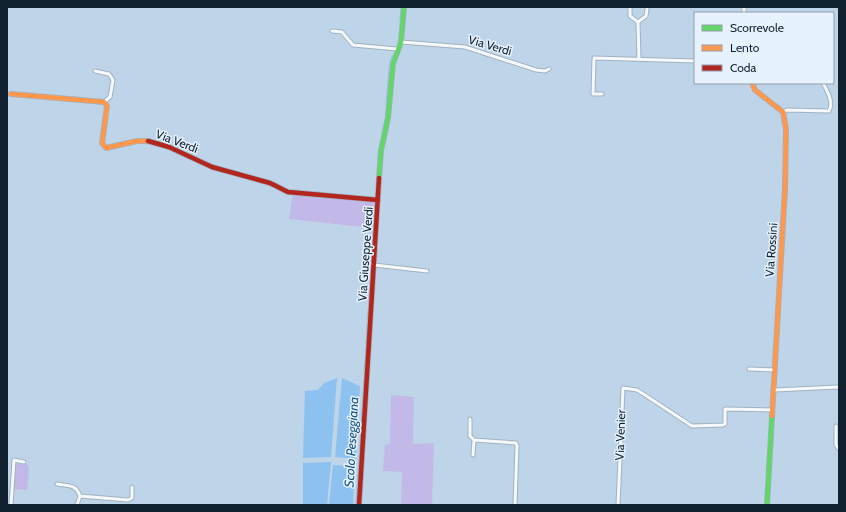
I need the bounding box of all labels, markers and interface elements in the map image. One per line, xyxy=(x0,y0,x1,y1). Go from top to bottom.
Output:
legend xyxy=(694,12,834,84)
text: Scorrevole xyxy=(730,20,784,35)
street label: Via Verdi xyxy=(467,32,513,58)
text: Lento xyxy=(730,40,760,55)
text: Coda xyxy=(730,60,756,75)
street label: Via Verdi xyxy=(154,126,200,156)
street label: Via Giuseppe Verdi xyxy=(354,206,376,302)
street label: Via Rossini xyxy=(762,222,780,278)
water label: Scolo Peseggiana xyxy=(341,396,361,488)
street label: Via Venier xyxy=(612,409,628,461)

